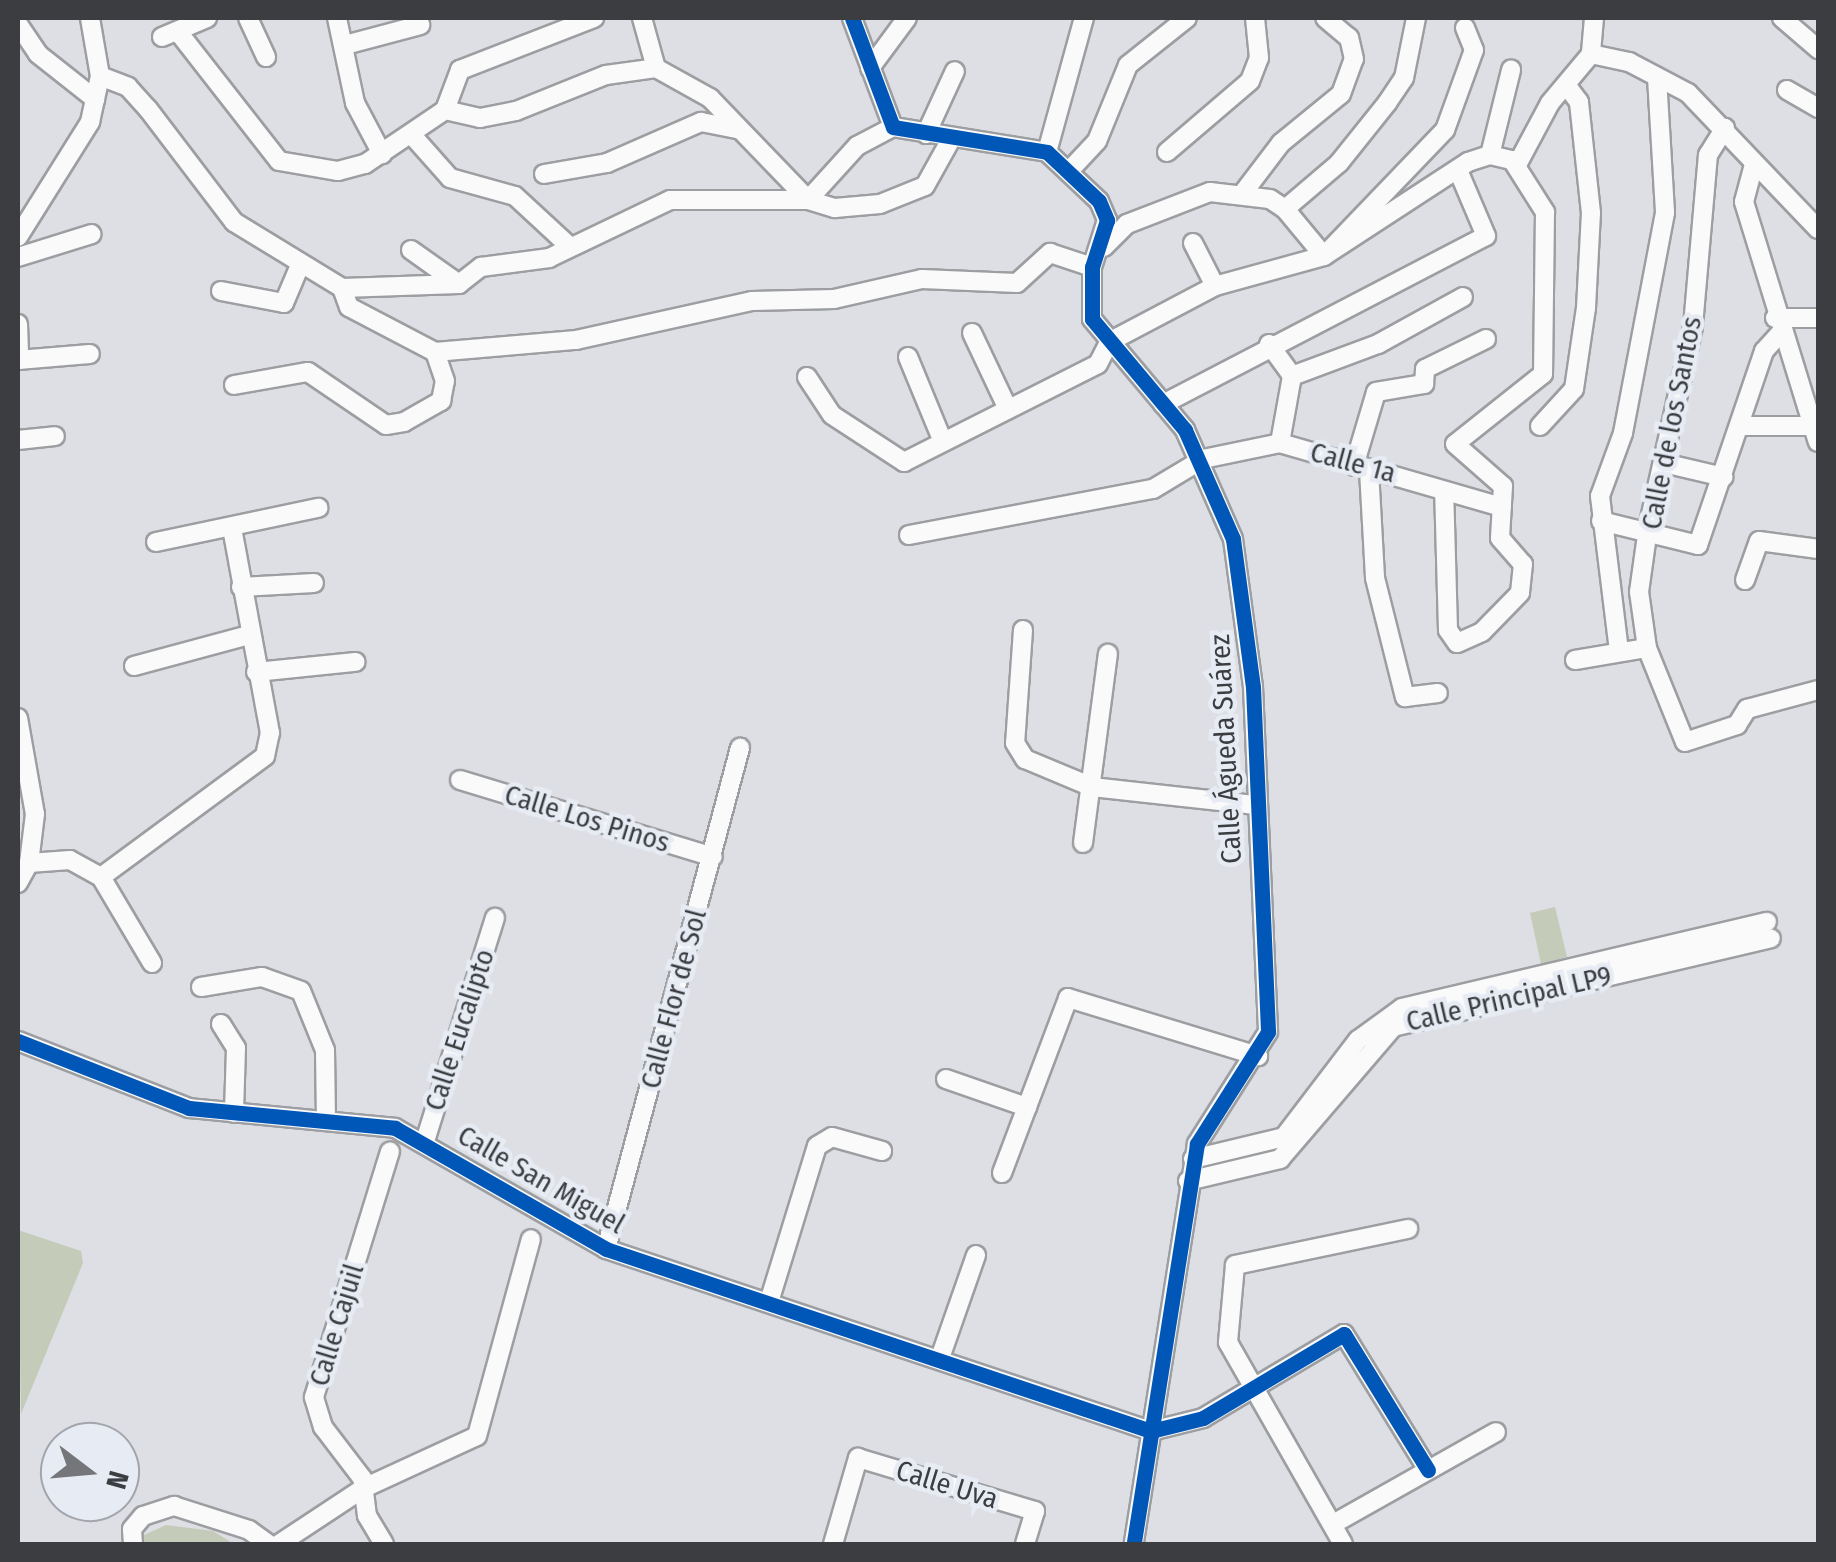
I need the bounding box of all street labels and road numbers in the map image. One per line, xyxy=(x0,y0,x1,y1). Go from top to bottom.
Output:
street label: Calle de los Santos xyxy=(1635,314,1709,532)
street label: Calle 1a xyxy=(1307,436,1399,490)
street label: Calle Águeda Suárez xyxy=(1203,633,1249,865)
street label: Calle Los Pinos xyxy=(501,778,673,860)
street label: Calle Flor de Sol xyxy=(634,906,714,1092)
street label: Calle Eucalipto xyxy=(418,945,502,1115)
street label: Calle Principal LP9 xyxy=(1403,959,1615,1039)
street label: Calle San Miguel xyxy=(452,1119,630,1241)
street label: Calle Cajuil xyxy=(303,1260,371,1390)
street label: Calle Uva xyxy=(892,1454,1002,1516)

